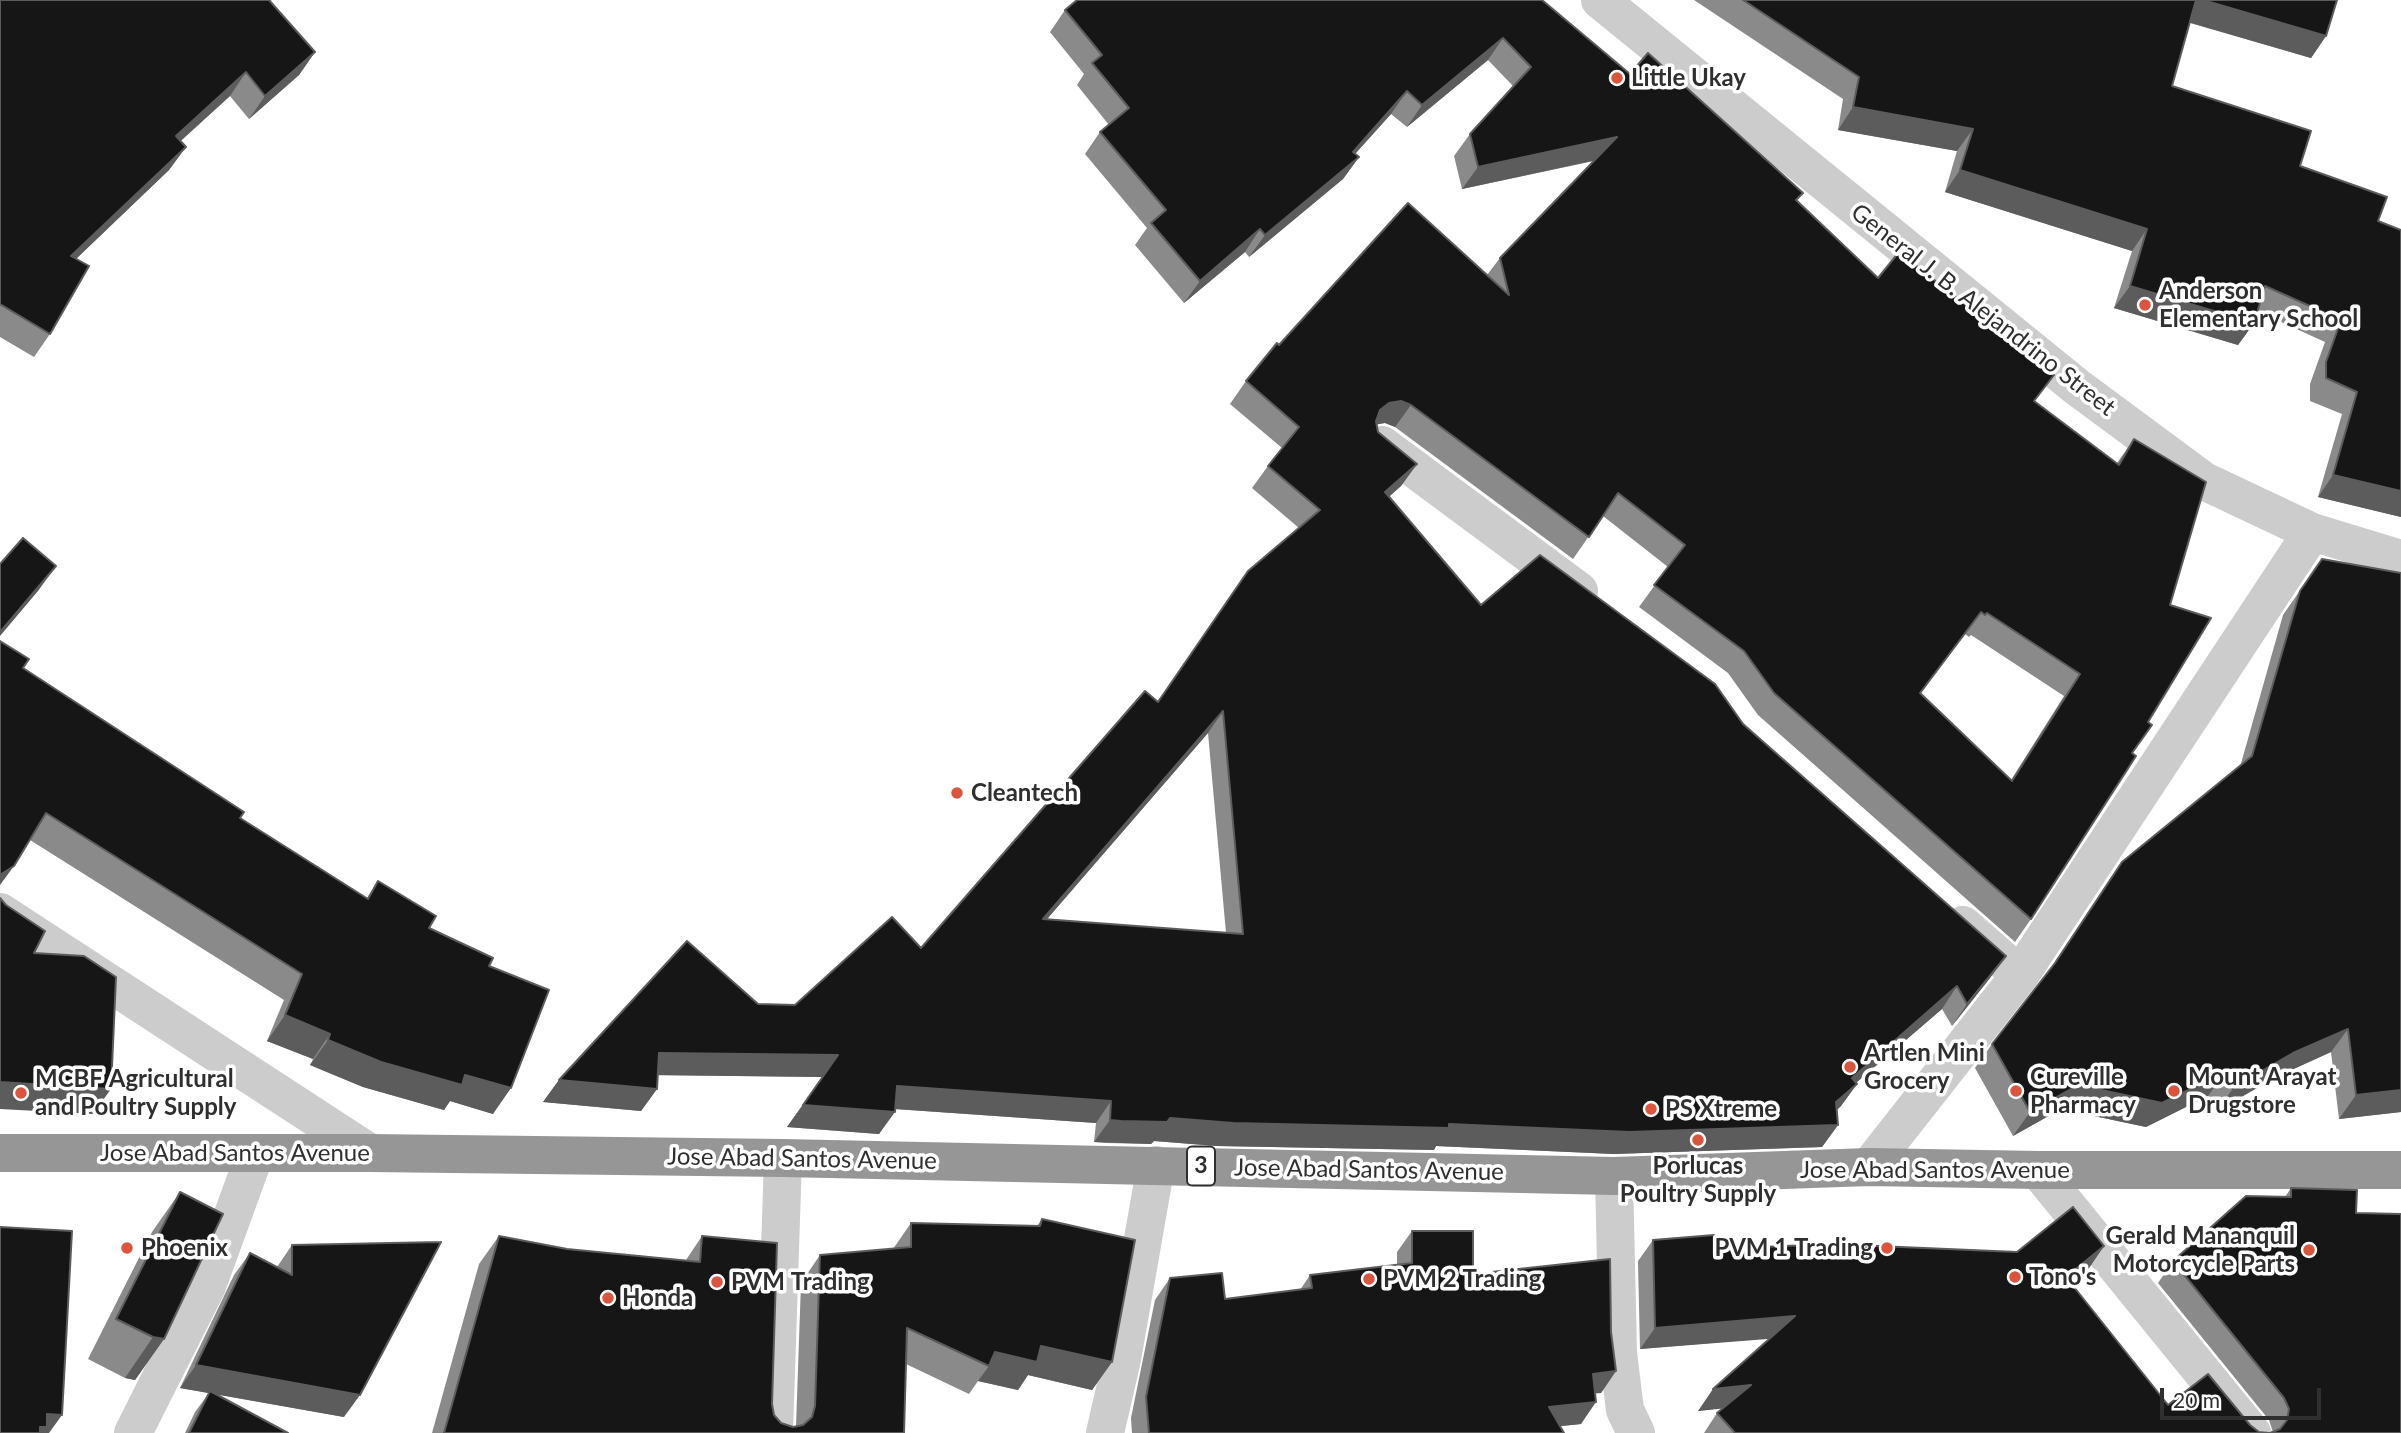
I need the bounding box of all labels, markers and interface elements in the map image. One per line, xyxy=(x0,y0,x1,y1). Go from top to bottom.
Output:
place label: Little Ukay xyxy=(1631,64,1746,92)
marker: Little Ukay xyxy=(1609,70,1625,86)
street label: General J. B. Alejandrino Street xyxy=(1845,198,2121,422)
place label: Anderson Elementary School xyxy=(2159,277,2358,333)
marker: Anderson Elementary School xyxy=(2137,297,2153,313)
place label: Cleantech xyxy=(971,779,1078,807)
marker: Cleantech xyxy=(949,785,965,801)
place label: Artlen Mini Grocery xyxy=(1864,1039,1985,1095)
marker: Artlen Mini Grocery xyxy=(1842,1059,1858,1075)
place label: Cureville Pharmacy xyxy=(2030,1063,2136,1119)
place label: Mount Arayat Drugstore xyxy=(2188,1063,2336,1119)
place label: MCBF Agricultural and Poultry Supply xyxy=(35,1065,236,1121)
marker: Cureville Pharmacy xyxy=(2008,1083,2024,1099)
marker: Mount Arayat Drugstore xyxy=(2166,1083,2182,1099)
marker: MCBF Agricultural and Poultry Supply xyxy=(13,1085,29,1101)
place label: PS Xtreme xyxy=(1665,1095,1777,1123)
marker: PS Xtreme xyxy=(1643,1101,1659,1117)
marker: Porlucas Poultry Supply xyxy=(1690,1132,1706,1148)
street label: Jose Abad Santos Avenue xyxy=(100,1139,370,1167)
street label: Jose Abad Santos Avenue xyxy=(667,1142,937,1176)
road number: 3 xyxy=(1187,1147,1215,1186)
place label: Porlucas Poultry Supply xyxy=(1620,1152,1776,1208)
street label: Jose Abad Santos Avenue xyxy=(1234,1153,1504,1187)
street label: Jose Abad Santos Avenue xyxy=(1800,1156,2070,1184)
place label: Gerald Mananquil Motorcycle Parts xyxy=(2105,1222,2295,1278)
place label: Phoenix xyxy=(141,1234,228,1262)
place label: PVM 1 Trading xyxy=(1715,1234,1873,1262)
marker: Phoenix xyxy=(119,1240,135,1256)
marker: PVM 1 Trading xyxy=(1879,1240,1895,1256)
marker: Gerald Mananquil Motorcycle Parts xyxy=(2301,1242,2317,1258)
place label: Tono's xyxy=(2029,1263,2096,1291)
place label: PVM 2 Trading xyxy=(1383,1265,1541,1293)
place label: PVM Trading xyxy=(731,1268,870,1296)
marker: Tono's xyxy=(2007,1269,2023,1285)
marker: PVM 2 Trading xyxy=(1361,1271,1377,1287)
marker: PVM Trading xyxy=(709,1274,725,1290)
place label: Honda xyxy=(622,1284,693,1312)
marker: Honda xyxy=(600,1290,616,1306)
scale bar xyxy=(2163,1374,2324,1418)
text: 20 m xyxy=(2173,1387,2220,1412)

